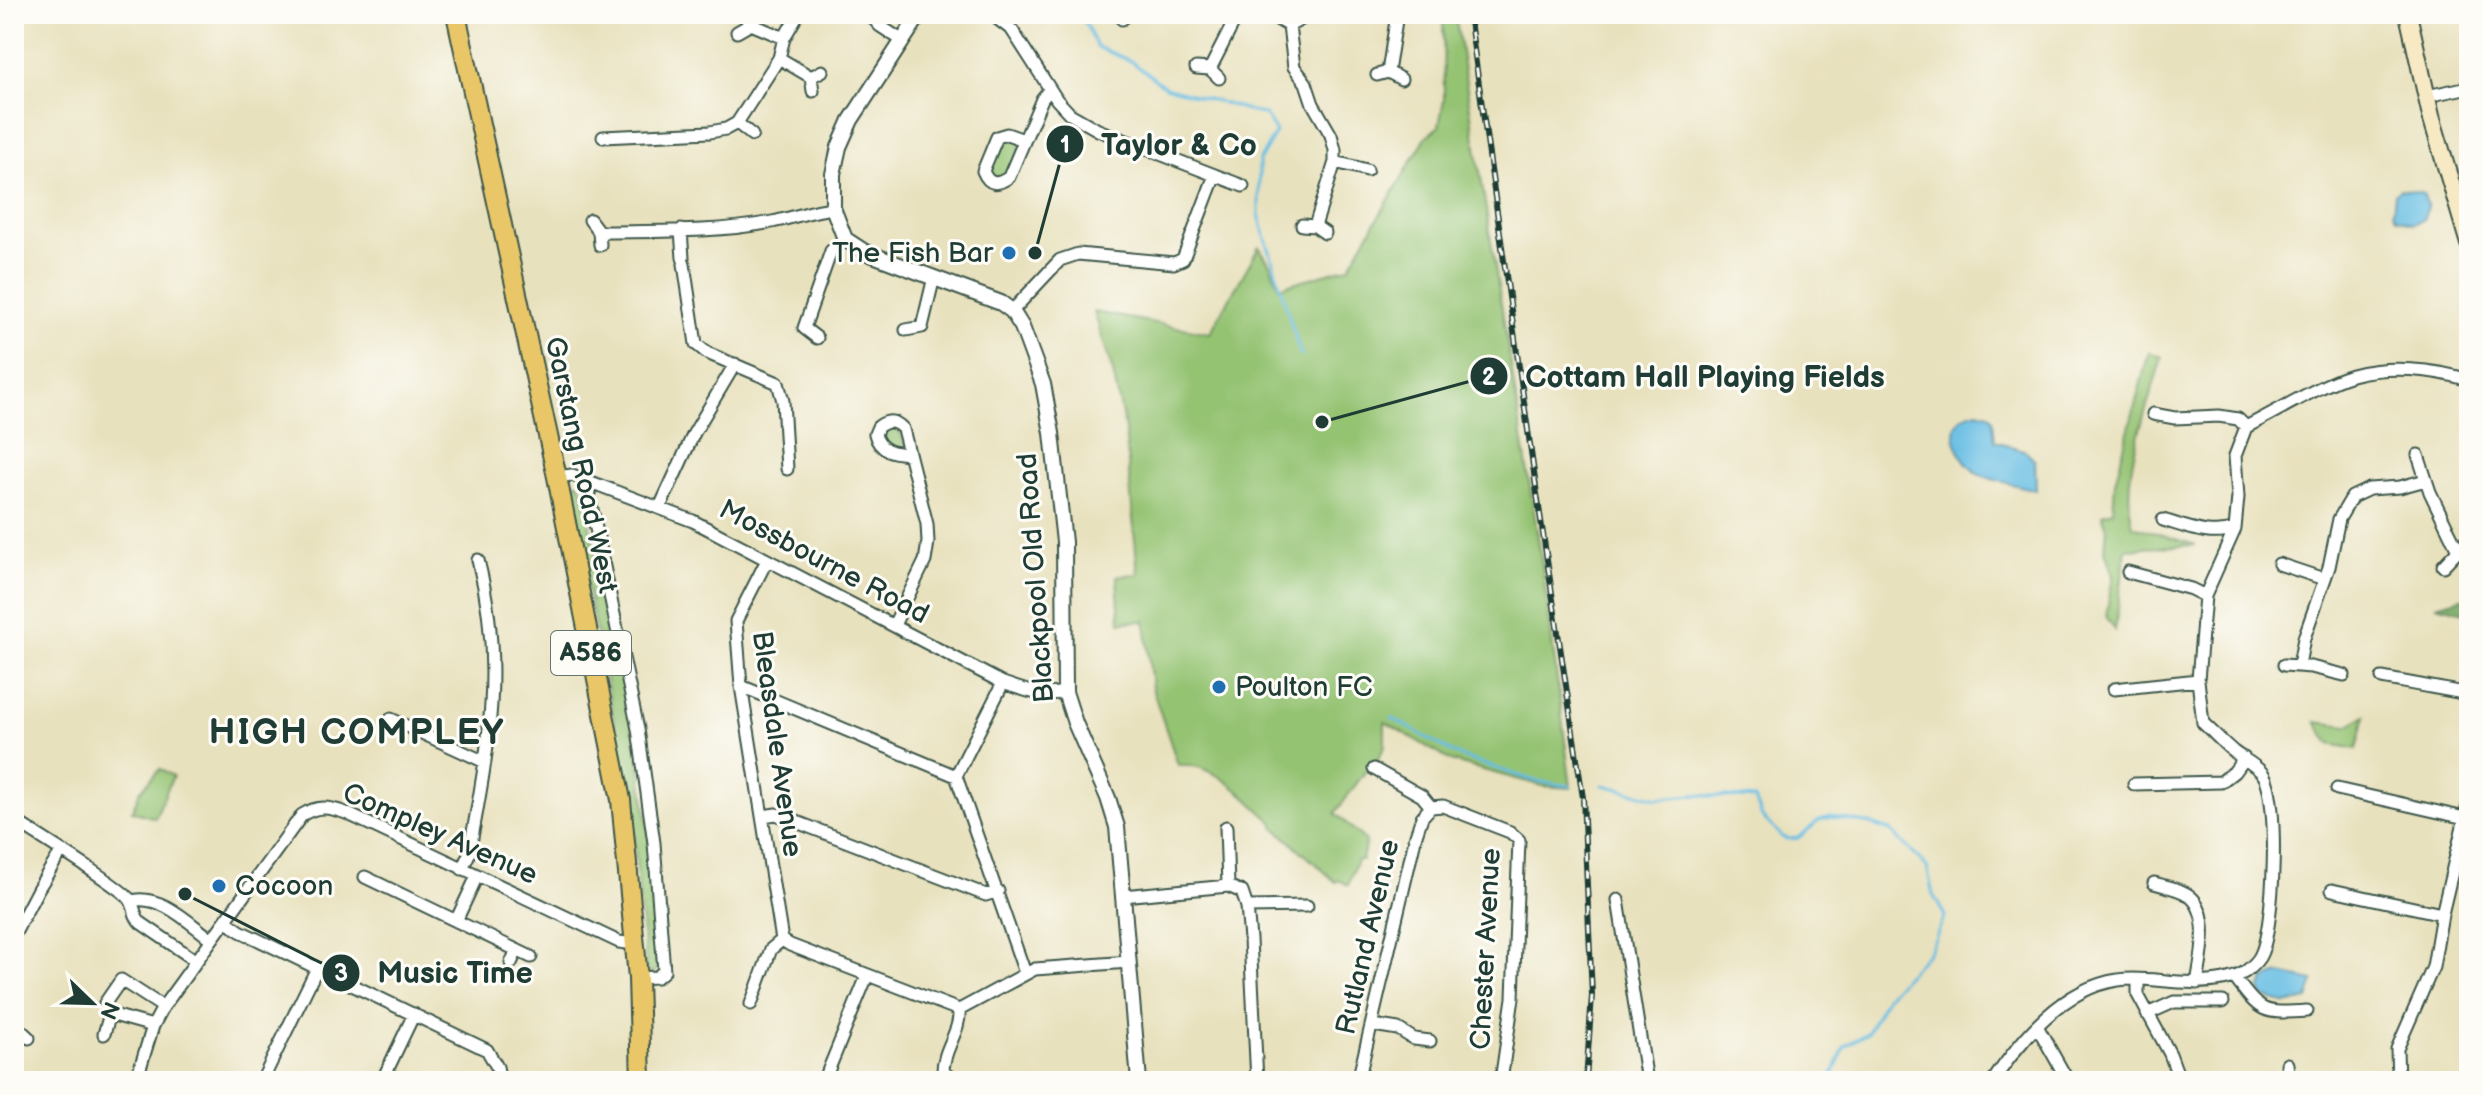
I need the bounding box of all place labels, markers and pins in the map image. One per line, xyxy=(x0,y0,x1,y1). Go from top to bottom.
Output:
callout: Taylor & Co xyxy=(1045,117,1272,171)
place label: The Fish Bar xyxy=(832,237,994,270)
marker: The Fish Bar xyxy=(1000,244,1018,262)
callout: Cottam Hall Playing Fields xyxy=(1469,349,1900,403)
place label: Poulton FC xyxy=(1235,671,1373,704)
marker: Poulton FC xyxy=(1210,678,1228,696)
place label: Cocoon xyxy=(235,870,333,903)
marker: Cocoon xyxy=(210,877,228,895)
callout: Music Time xyxy=(321,946,549,1000)

